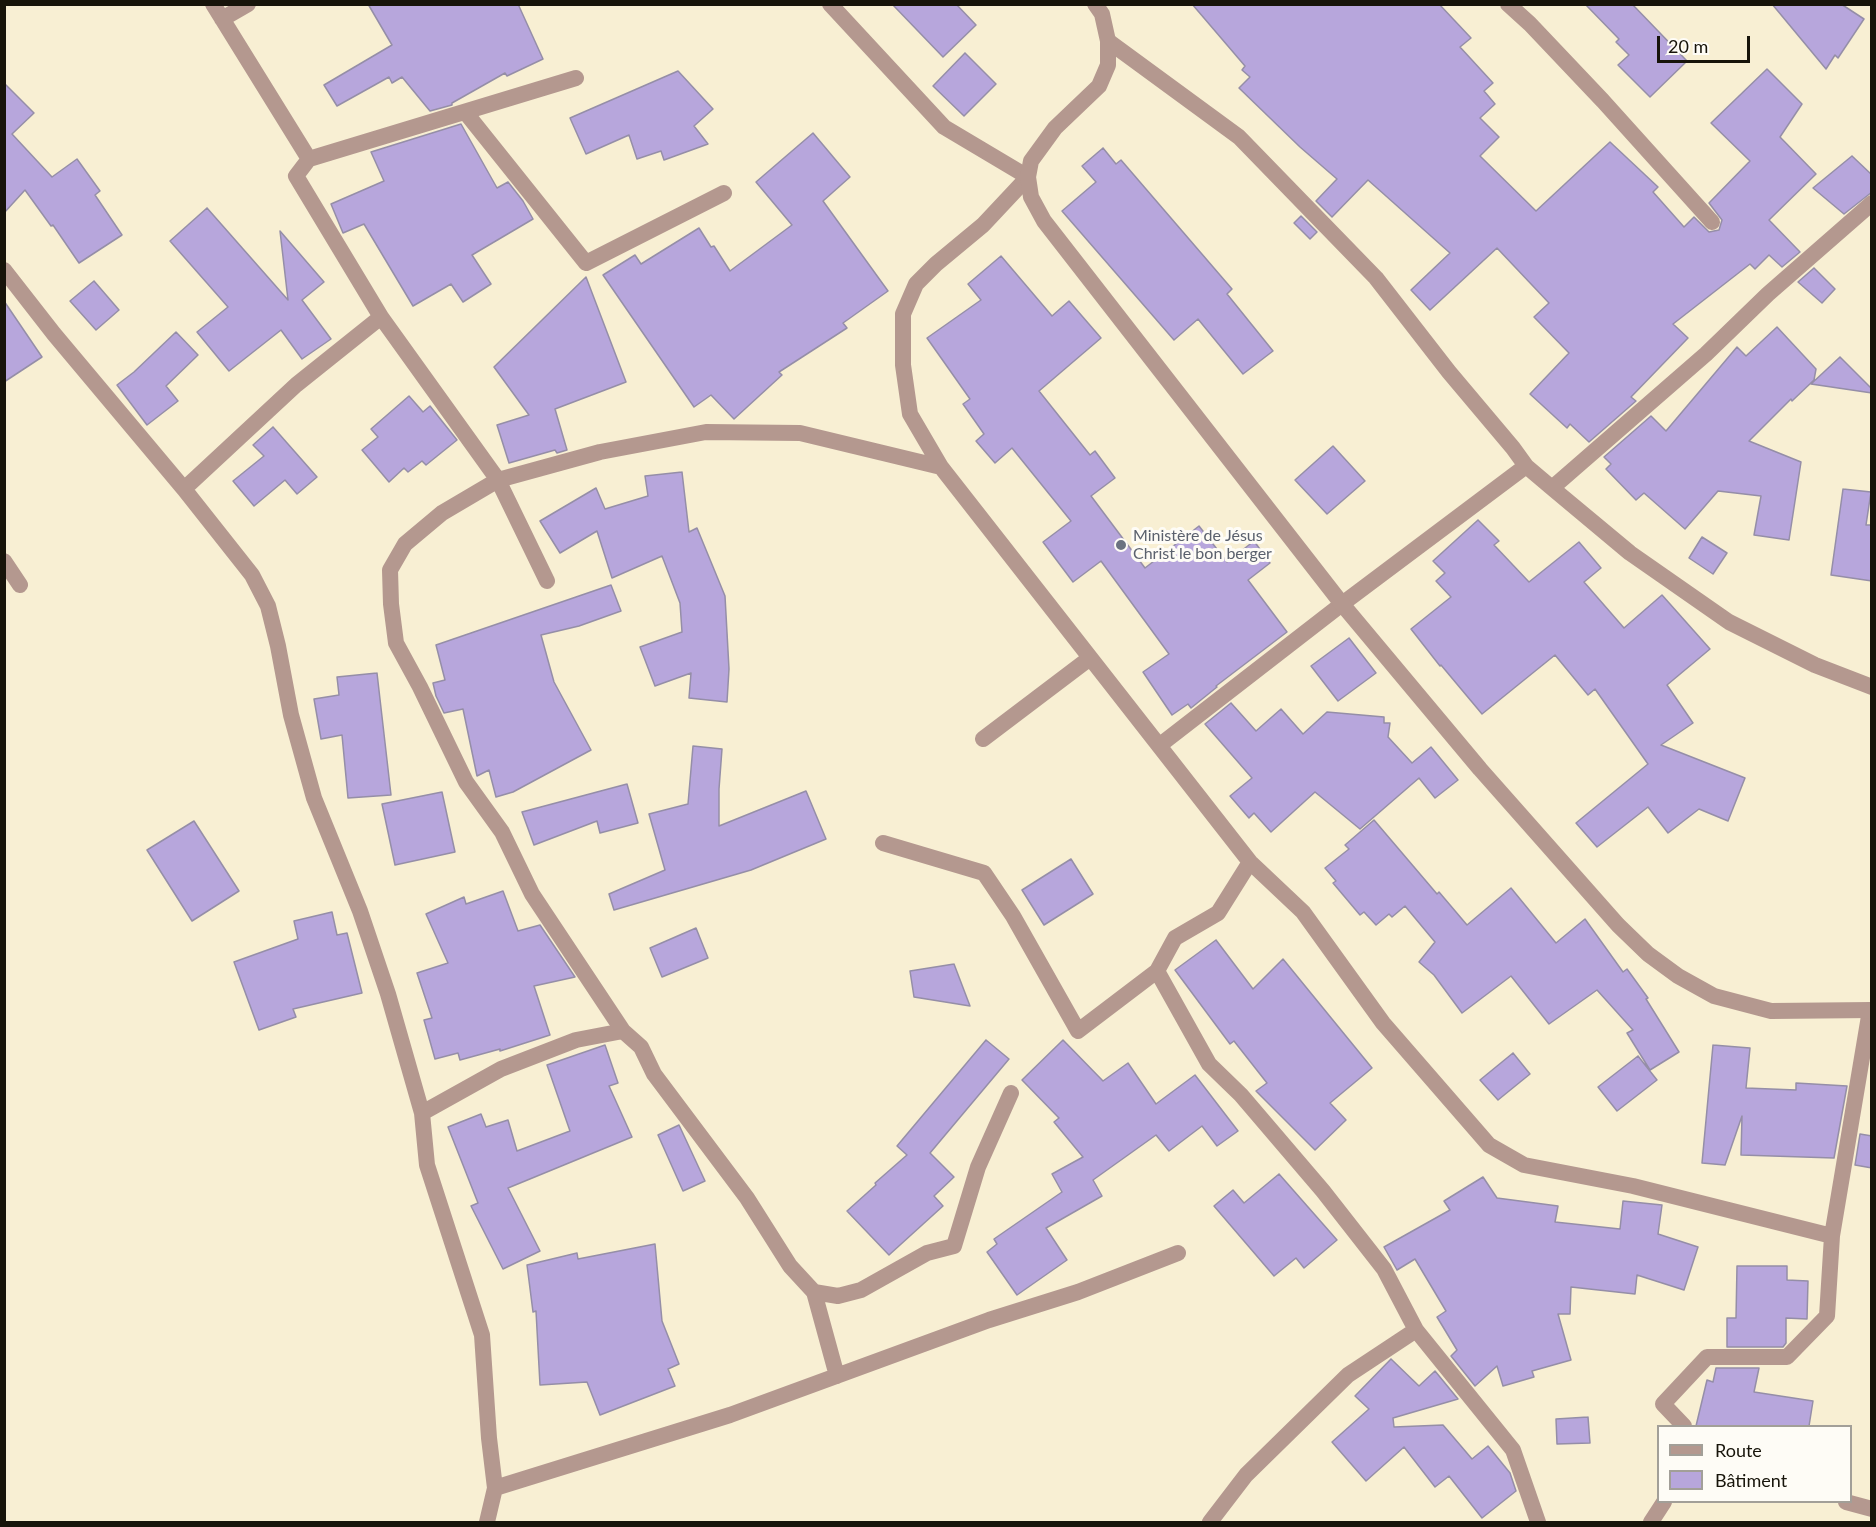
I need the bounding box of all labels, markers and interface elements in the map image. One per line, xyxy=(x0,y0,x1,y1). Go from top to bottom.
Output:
scale bar xyxy=(1660,24,1753,62)
text: 20 m xyxy=(1668,35,1708,57)
place label: Ministère de Jésus Christ le bon berger xyxy=(1133,526,1272,564)
marker: Ministère de Jésus Christ le bon berger xyxy=(1114,538,1128,552)
legend xyxy=(1657,1425,1852,1503)
text: Route xyxy=(1715,1439,1762,1461)
text: Bâtiment xyxy=(1715,1469,1787,1491)

